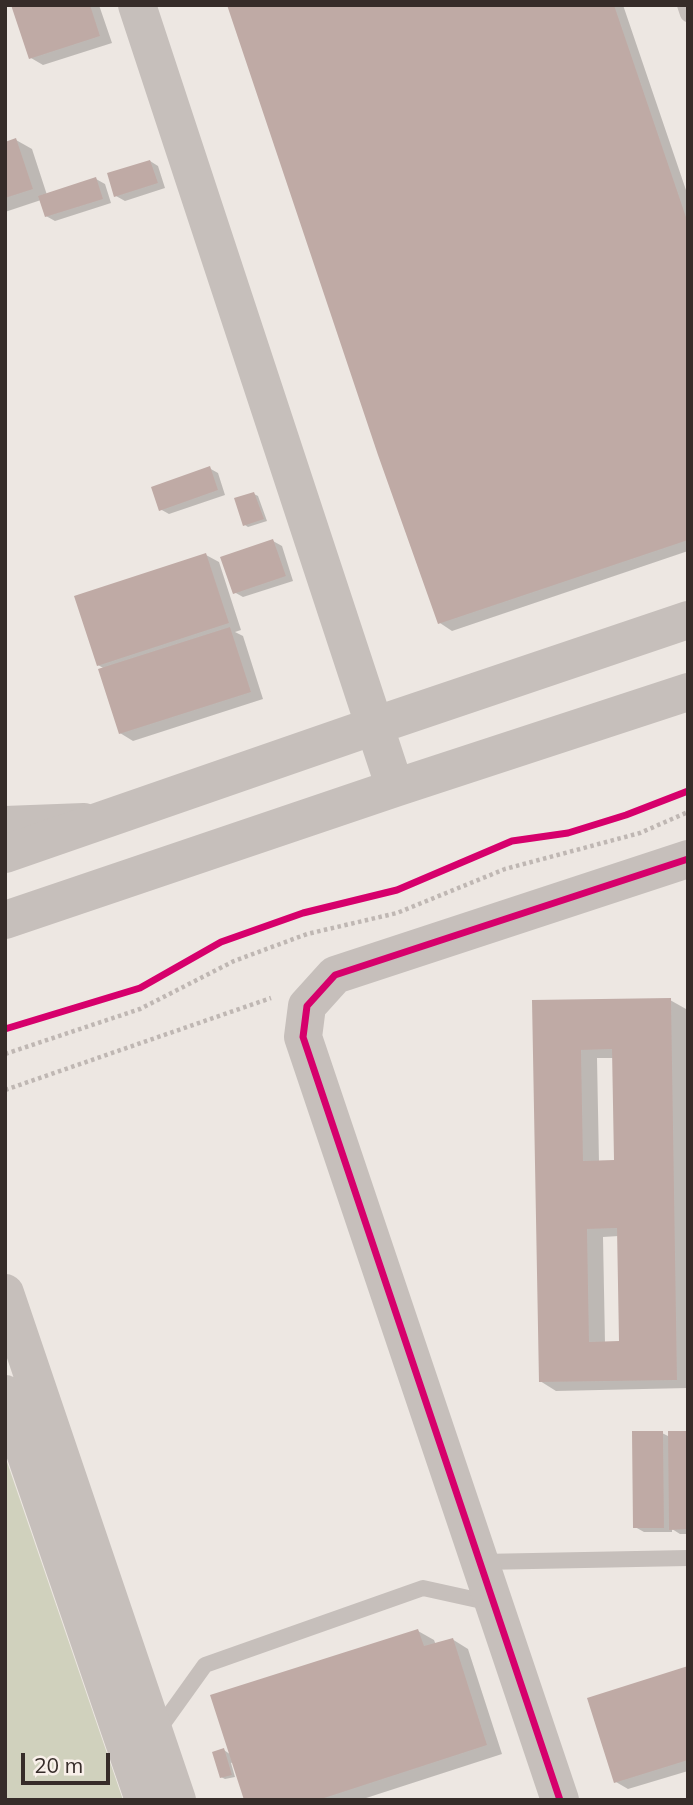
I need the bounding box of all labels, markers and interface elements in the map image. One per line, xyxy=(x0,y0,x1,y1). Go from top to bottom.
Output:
scale bar xyxy=(24,1738,114,1782)
text: 20 m xyxy=(34,1752,83,1778)

